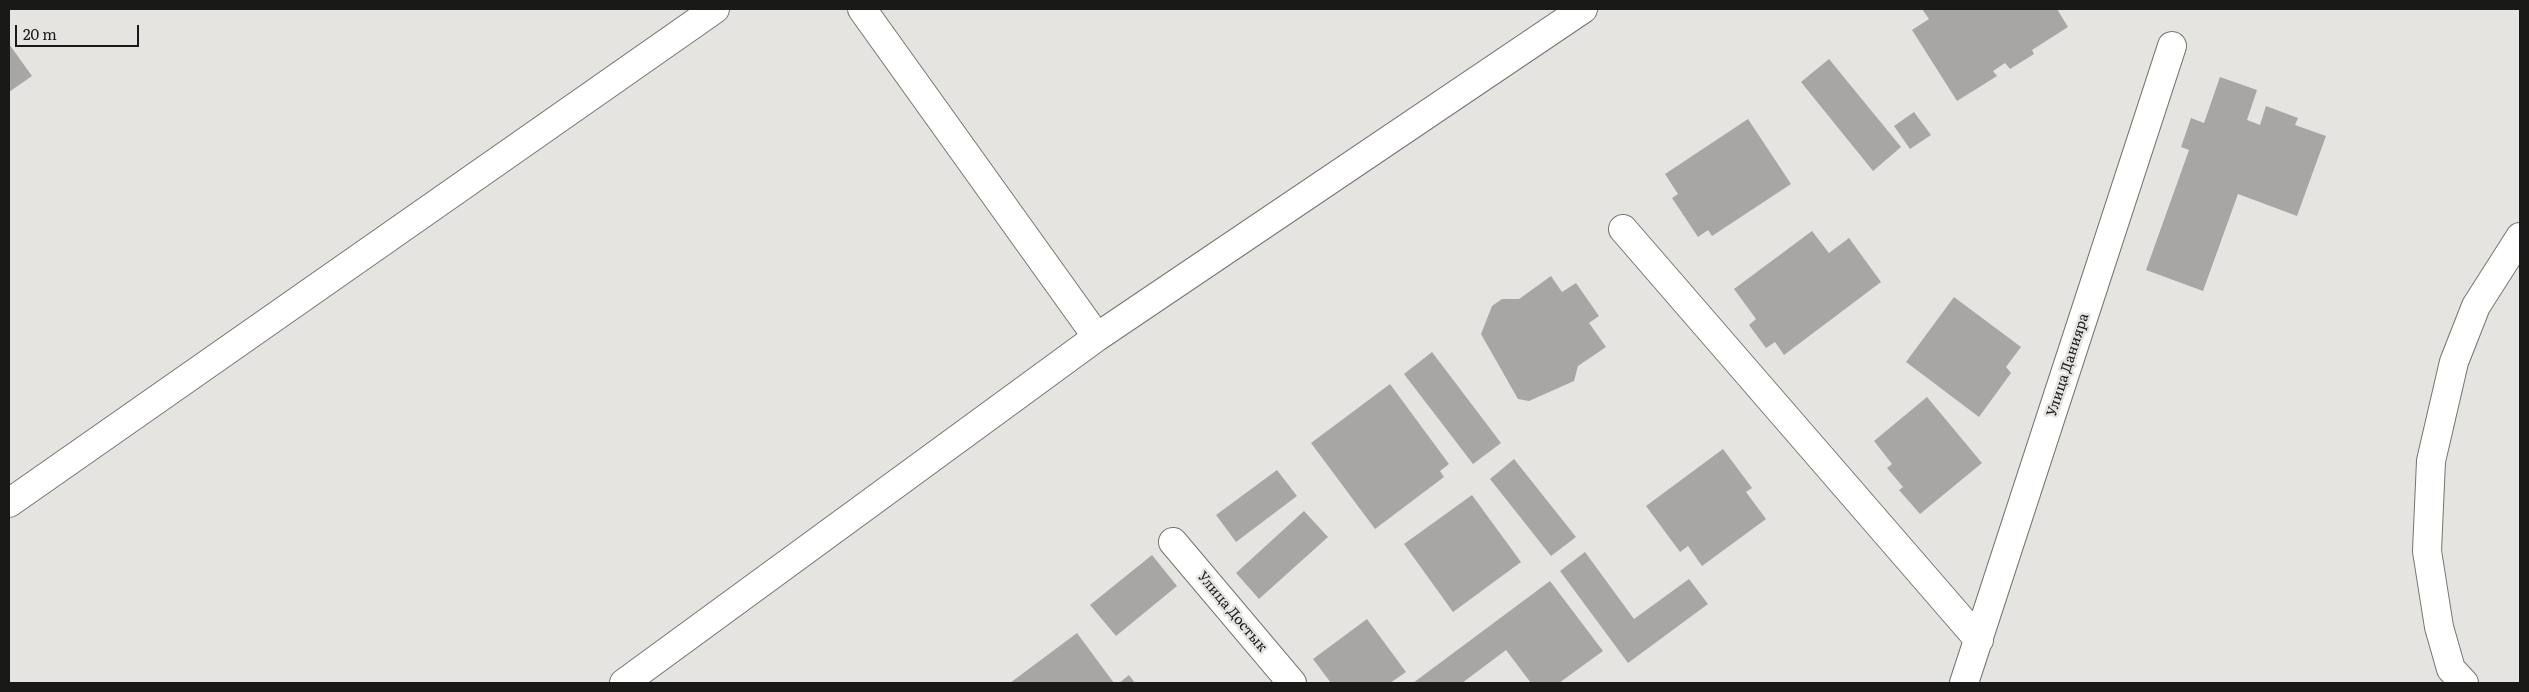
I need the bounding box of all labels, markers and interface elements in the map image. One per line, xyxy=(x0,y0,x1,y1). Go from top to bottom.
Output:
scale bar xyxy=(18,15,141,47)
text: 20 m xyxy=(23,22,57,45)
street label: Улица Данияра xyxy=(2043,311,2093,419)
street label: Улица Достык xyxy=(1194,569,1270,655)

